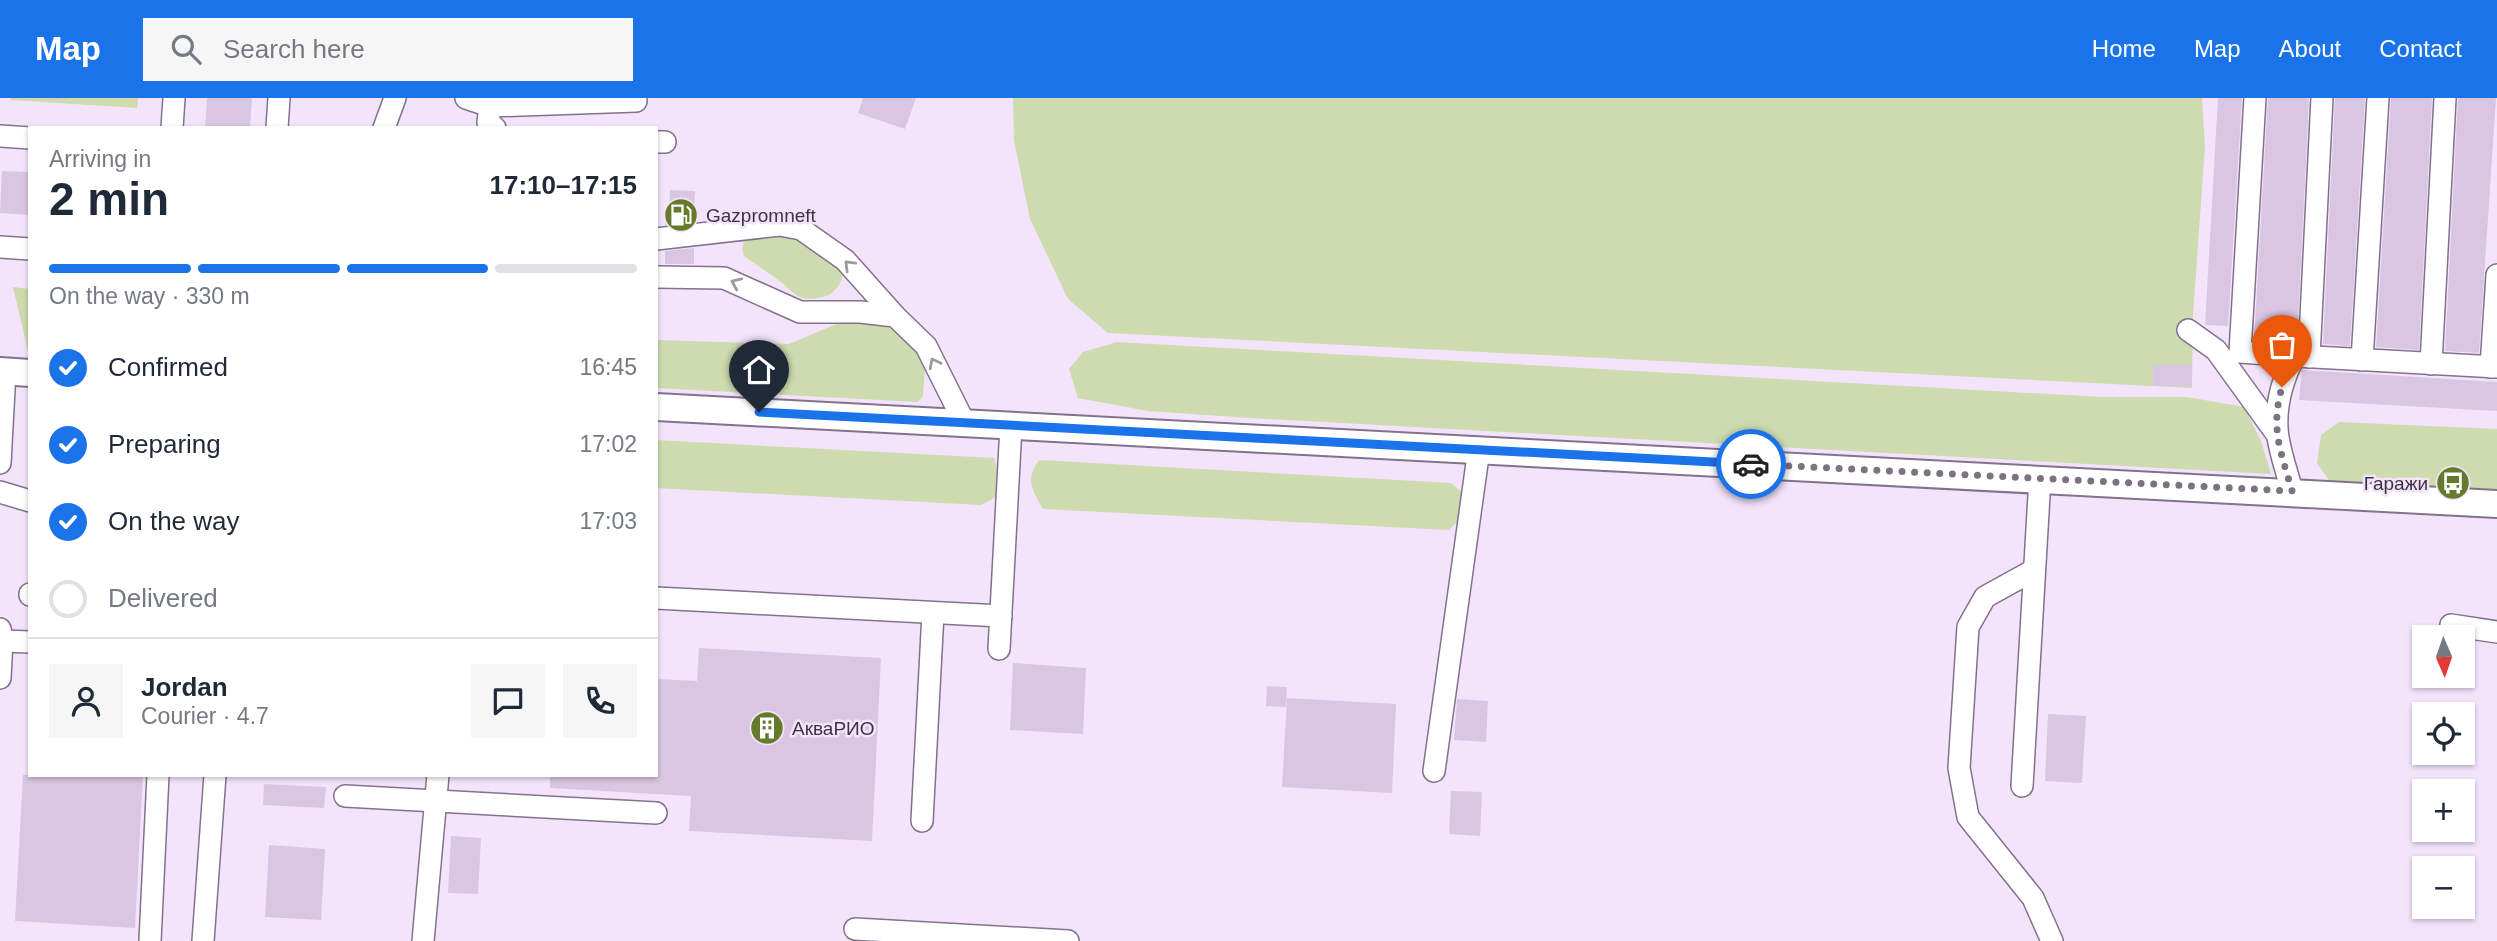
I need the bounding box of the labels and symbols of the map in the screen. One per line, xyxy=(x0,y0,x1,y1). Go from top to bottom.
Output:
fuel station icon: Gazpromneft xyxy=(662,196,700,234)
place label: Gazpromneft xyxy=(706,205,817,226)
one-way arrow xyxy=(844,260,857,273)
one-way arrow xyxy=(731,277,743,291)
pin xyxy=(2252,315,2312,387)
pin xyxy=(729,340,789,412)
one-way arrow xyxy=(929,358,943,370)
courier xyxy=(1716,429,1786,499)
bus stop icon: Гаражи xyxy=(2434,464,2472,502)
place label: Гаражи xyxy=(2364,473,2428,494)
north arrow xyxy=(2412,625,2474,688)
building icon: АкваРИО xyxy=(748,709,786,747)
place label: АкваРИО xyxy=(792,718,875,739)

